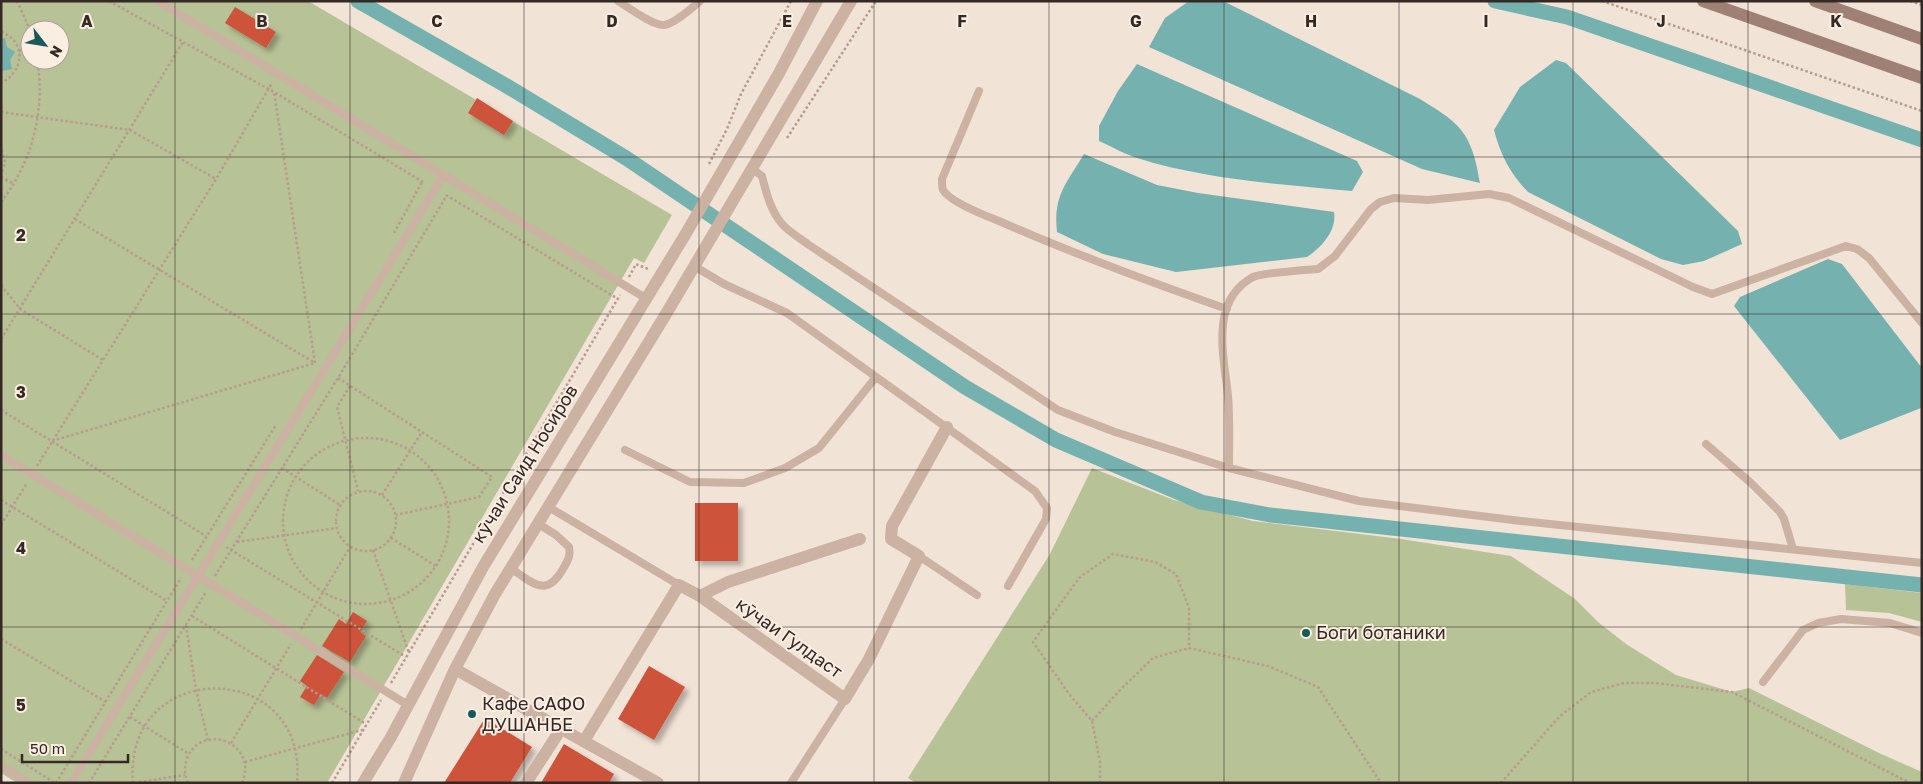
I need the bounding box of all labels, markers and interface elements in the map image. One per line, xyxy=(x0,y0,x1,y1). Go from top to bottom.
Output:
text: A xyxy=(81,11,93,31)
text: B xyxy=(256,11,268,31)
text: C xyxy=(431,11,443,31)
text: D xyxy=(606,11,618,31)
text: E xyxy=(782,11,792,31)
text: F xyxy=(957,11,967,31)
text: G xyxy=(1130,11,1142,31)
text: H xyxy=(1305,11,1317,31)
text: I xyxy=(1483,11,1489,31)
text: J xyxy=(1656,11,1666,31)
text: K xyxy=(1830,11,1842,31)
north arrow xyxy=(20,20,70,70)
text: N xyxy=(47,43,67,61)
text: 2 xyxy=(16,225,26,245)
street label: кӯчаи Саид Носиров xyxy=(467,380,582,547)
text: 3 xyxy=(16,382,26,402)
text: 4 xyxy=(16,538,26,558)
street label: кӯчаи Гулдаст xyxy=(732,592,847,682)
place label: Боги ботаники xyxy=(1316,621,1446,643)
marker: Боги ботаники xyxy=(1300,627,1312,639)
place label: Кафе САФО ДУШАНБЕ xyxy=(482,692,585,735)
text: 5 xyxy=(16,695,26,715)
marker: Кафе САФО ДУШАНБЕ xyxy=(466,708,478,720)
scale bar xyxy=(22,732,129,764)
text: 50 m xyxy=(30,739,65,757)

